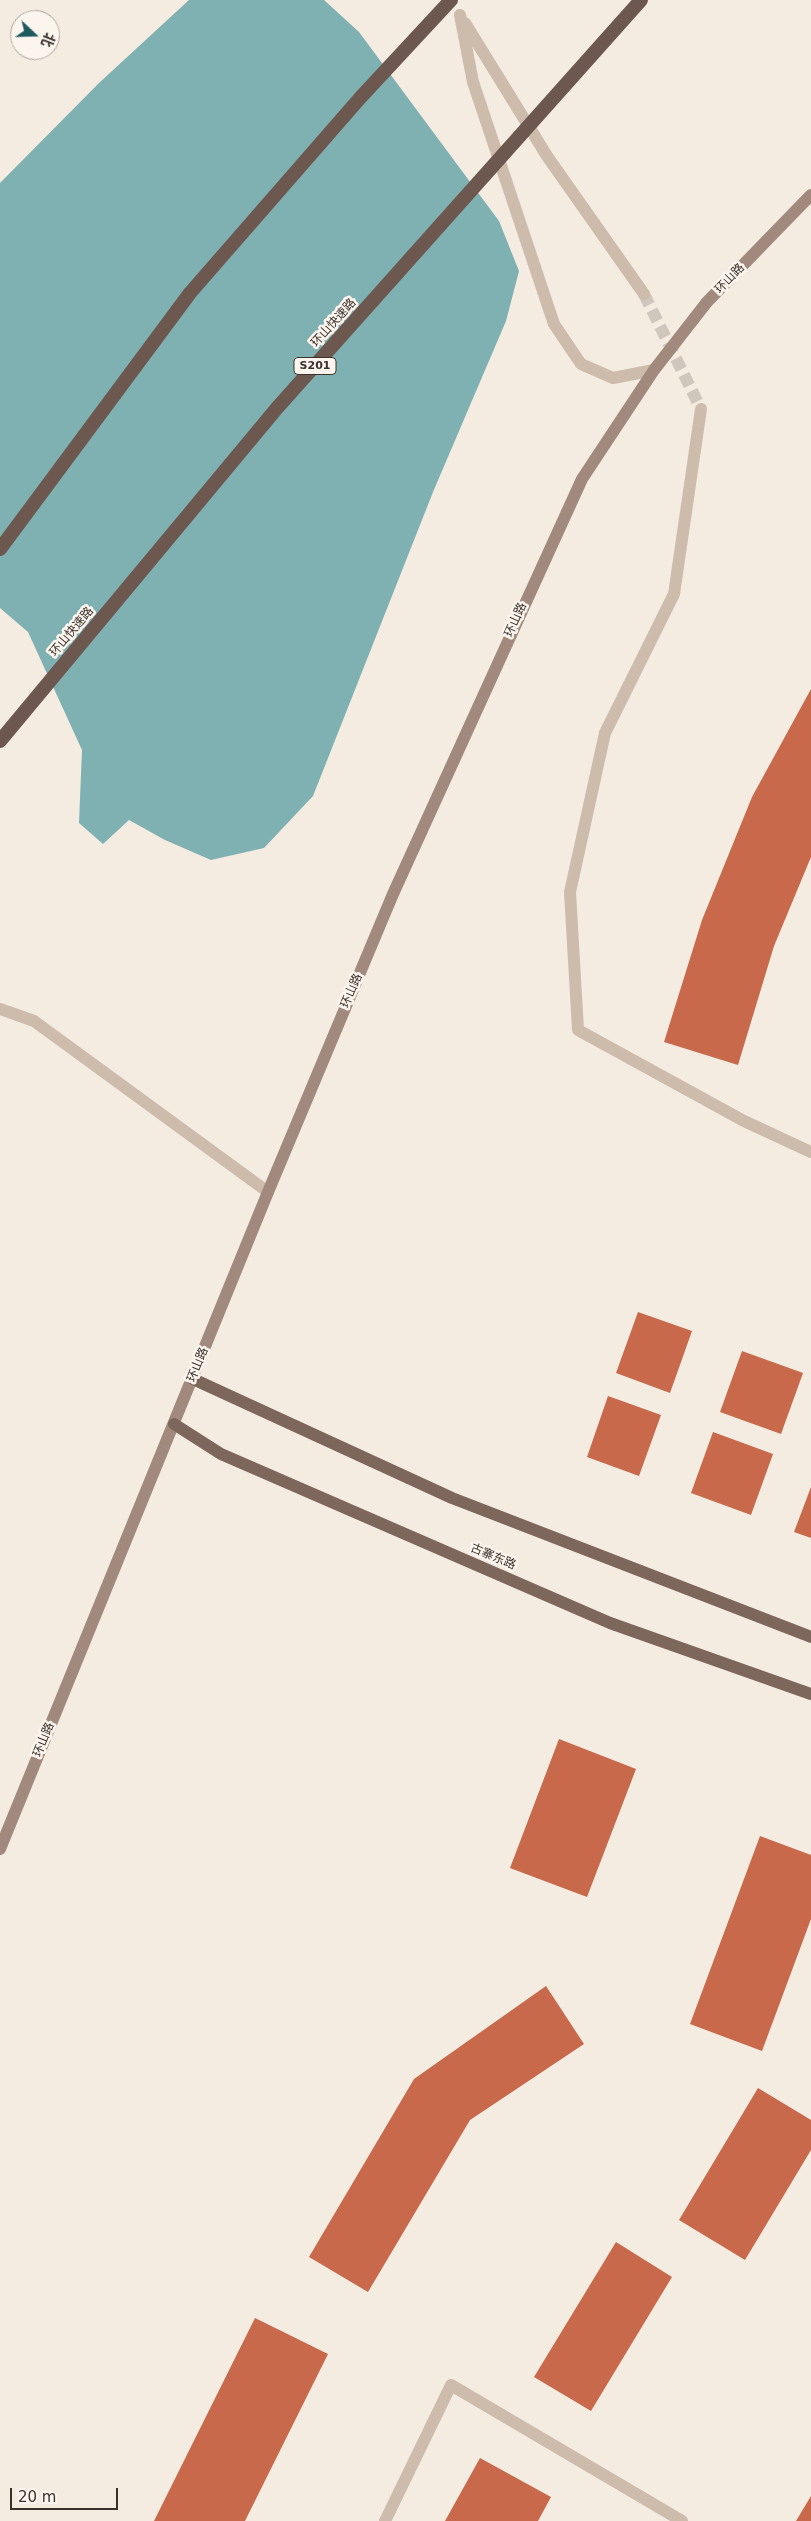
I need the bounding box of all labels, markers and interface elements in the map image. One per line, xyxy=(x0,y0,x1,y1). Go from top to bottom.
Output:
north arrow xyxy=(10,10,60,60)
text: 北 xyxy=(38,31,58,49)
street label: 环山路 xyxy=(712,261,748,297)
street label: 环山快速路 xyxy=(309,296,359,350)
road number: S201 xyxy=(294,358,336,374)
street label: 环山路 xyxy=(502,601,530,639)
street label: 环山快速路 xyxy=(47,604,97,660)
street label: 环山路 xyxy=(338,972,366,1010)
street label: 环山路 xyxy=(185,1346,211,1384)
street label: 古寨东路 xyxy=(468,1541,518,1573)
street label: 环山路 xyxy=(31,1721,57,1759)
scale bar xyxy=(12,2478,120,2510)
text: 20 m xyxy=(18,2488,56,2506)

